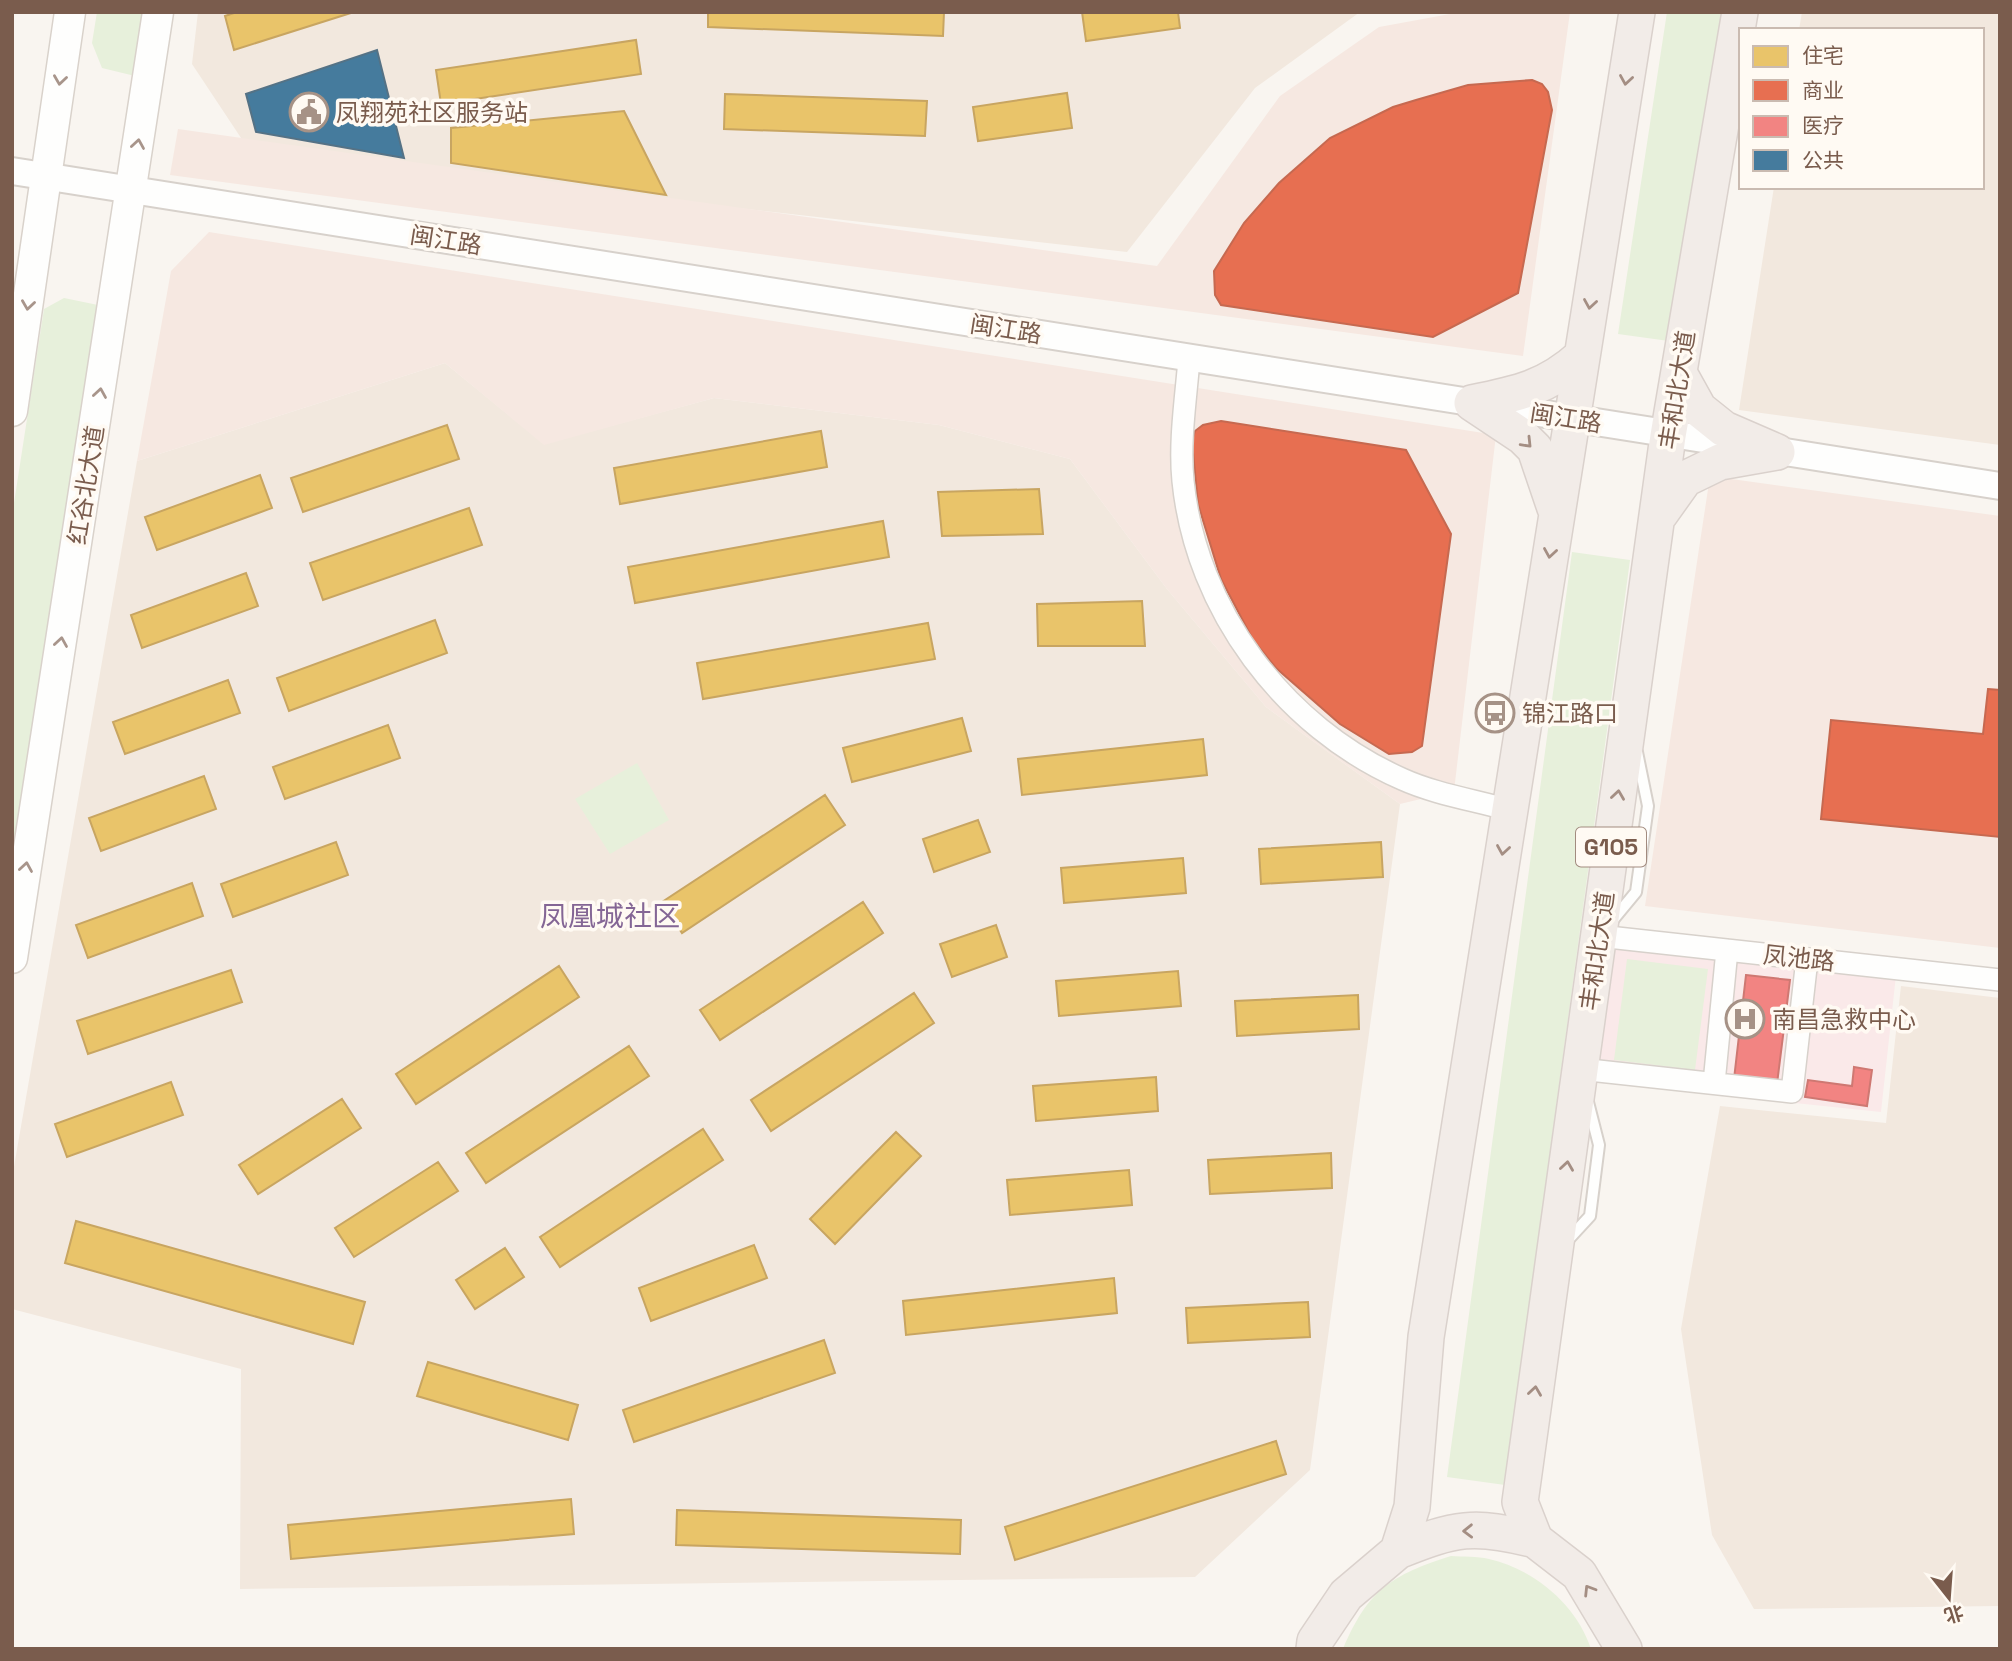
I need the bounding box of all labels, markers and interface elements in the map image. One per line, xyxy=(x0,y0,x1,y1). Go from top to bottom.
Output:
legend xyxy=(1739,28,1984,189)
text: 住宅 xyxy=(1802,42,1844,69)
one-way arrow xyxy=(53,74,68,86)
one-way arrow xyxy=(1619,74,1634,86)
text: 商业 xyxy=(1802,77,1844,104)
public building icon: 凤翔苑社区服务站 xyxy=(288,91,330,133)
place label: 凤翔苑社区服务站 xyxy=(336,97,528,128)
text: 医疗 xyxy=(1802,112,1844,139)
one-way arrow xyxy=(130,138,145,150)
text: 公共 xyxy=(1802,147,1844,174)
street label: 闽江路 xyxy=(408,219,484,261)
one-way arrow xyxy=(1583,298,1598,310)
one-way arrow xyxy=(21,299,36,311)
street label: 闽江路 xyxy=(968,308,1044,350)
street label: 丰和北大道 xyxy=(1652,328,1702,452)
one-way arrow xyxy=(92,387,107,399)
street label: 闽江路 xyxy=(1528,397,1604,439)
street label: 红谷北大道 xyxy=(61,423,111,547)
one-way arrow xyxy=(1519,435,1532,448)
one-way arrow xyxy=(1543,547,1558,559)
one-way arrow xyxy=(53,636,68,648)
bus stop icon: 锦江路口 xyxy=(1474,692,1516,734)
place label: 锦江路口 xyxy=(1522,698,1618,729)
one-way arrow xyxy=(1611,789,1626,801)
road number: G105 xyxy=(1576,828,1646,866)
one-way arrow xyxy=(1496,844,1511,856)
one-way arrow xyxy=(19,861,34,873)
street label: 丰和北大道 xyxy=(1573,889,1621,1013)
district label: 凤凰城社区 xyxy=(540,898,680,934)
street label: 凤池路 xyxy=(1762,939,1836,977)
hospital icon: 南昌急救中心 xyxy=(1724,998,1766,1040)
place label: 南昌急救中心 xyxy=(1772,1004,1916,1035)
one-way arrow xyxy=(1559,1160,1574,1172)
one-way arrow xyxy=(1528,1385,1543,1397)
one-way arrow xyxy=(1462,1523,1473,1538)
north arrow xyxy=(1914,1563,1984,1633)
one-way arrow xyxy=(1584,1585,1597,1598)
text: 北 xyxy=(1941,1599,1967,1629)

